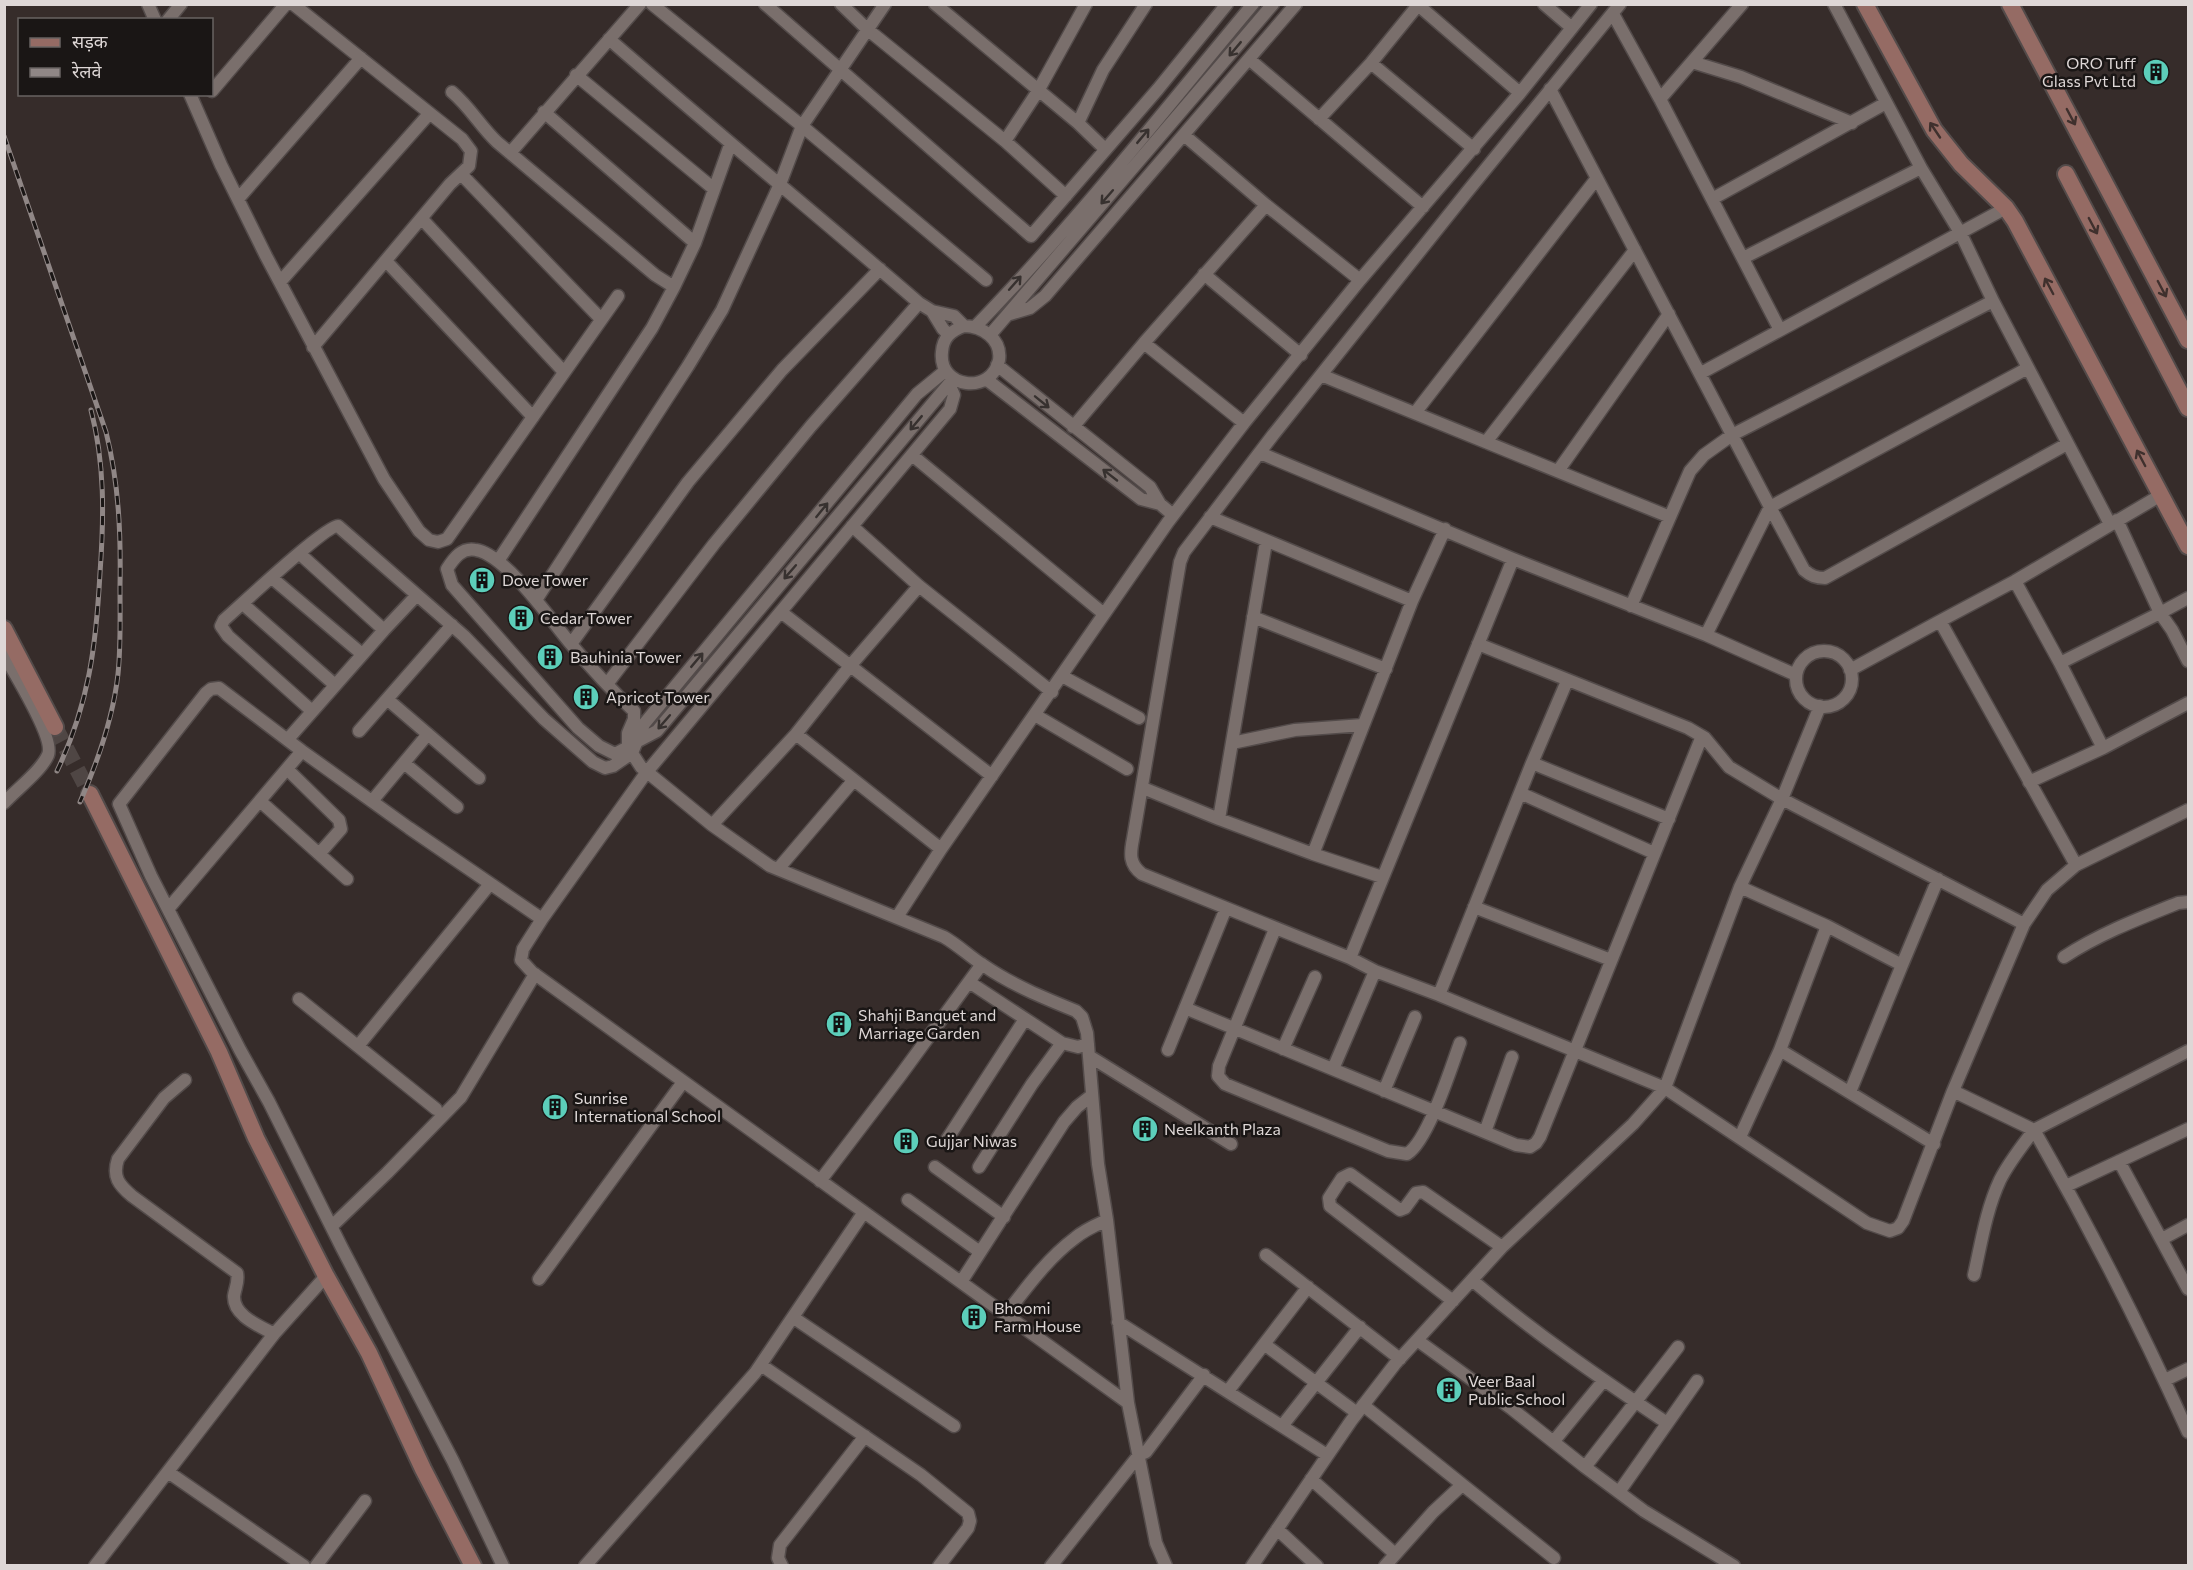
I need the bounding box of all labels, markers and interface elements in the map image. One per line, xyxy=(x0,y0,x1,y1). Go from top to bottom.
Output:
legend xyxy=(18,18,213,96)
text: सड़क xyxy=(72,30,109,52)
one-way arrow xyxy=(1228,41,1242,56)
place label: ORO Tuff Glass Pvt Ltd xyxy=(2042,53,2137,90)
building icon: ORO Tuff Glass Pvt Ltd xyxy=(2141,57,2171,87)
text: रेलवे xyxy=(71,60,103,82)
one-way arrow xyxy=(2065,108,2077,126)
one-way arrow xyxy=(1928,122,1940,139)
one-way arrow xyxy=(1137,128,1150,144)
one-way arrow xyxy=(1101,189,1114,205)
one-way arrow xyxy=(2088,216,2099,234)
one-way arrow xyxy=(1009,275,1022,291)
one-way arrow xyxy=(2043,277,2054,295)
one-way arrow xyxy=(2156,280,2168,298)
one-way arrow xyxy=(1034,395,1050,408)
one-way arrow xyxy=(909,415,922,431)
one-way arrow xyxy=(2135,449,2146,467)
one-way arrow xyxy=(1103,468,1119,481)
one-way arrow xyxy=(815,502,828,518)
one-way arrow xyxy=(783,564,796,580)
building icon: Dove Tower xyxy=(467,565,497,595)
place label: Dove Tower xyxy=(502,570,589,589)
building icon: Cedar Tower xyxy=(506,603,536,633)
place label: Cedar Tower xyxy=(540,608,633,627)
building icon: Bauhinia Tower xyxy=(535,642,565,672)
place label: Bauhinia Tower xyxy=(570,647,682,666)
one-way arrow xyxy=(690,653,704,668)
building icon: Apricot Tower xyxy=(571,682,601,712)
place label: Apricot Tower xyxy=(606,687,710,706)
one-way arrow xyxy=(657,714,671,729)
place label: Shahji Banquet and Marriage Garden xyxy=(858,1005,996,1042)
building icon: Shahji Banquet and Marriage Garden xyxy=(824,1009,854,1039)
place label: Sunrise International School xyxy=(574,1088,721,1125)
building icon: Sunrise International School xyxy=(540,1092,570,1122)
building icon: Neelkanth Plaza xyxy=(1130,1114,1160,1144)
place label: Neelkanth Plaza xyxy=(1164,1119,1281,1138)
building icon: Gujjar Niwas xyxy=(891,1126,921,1156)
place label: Gujjar Niwas xyxy=(926,1131,1017,1150)
place label: Bhoomi Farm House xyxy=(994,1298,1081,1335)
building icon: Bhoomi Farm House xyxy=(959,1302,989,1332)
place label: Veer Baal Public School xyxy=(1468,1371,1565,1408)
building icon: Veer Baal Public School xyxy=(1434,1375,1464,1405)

